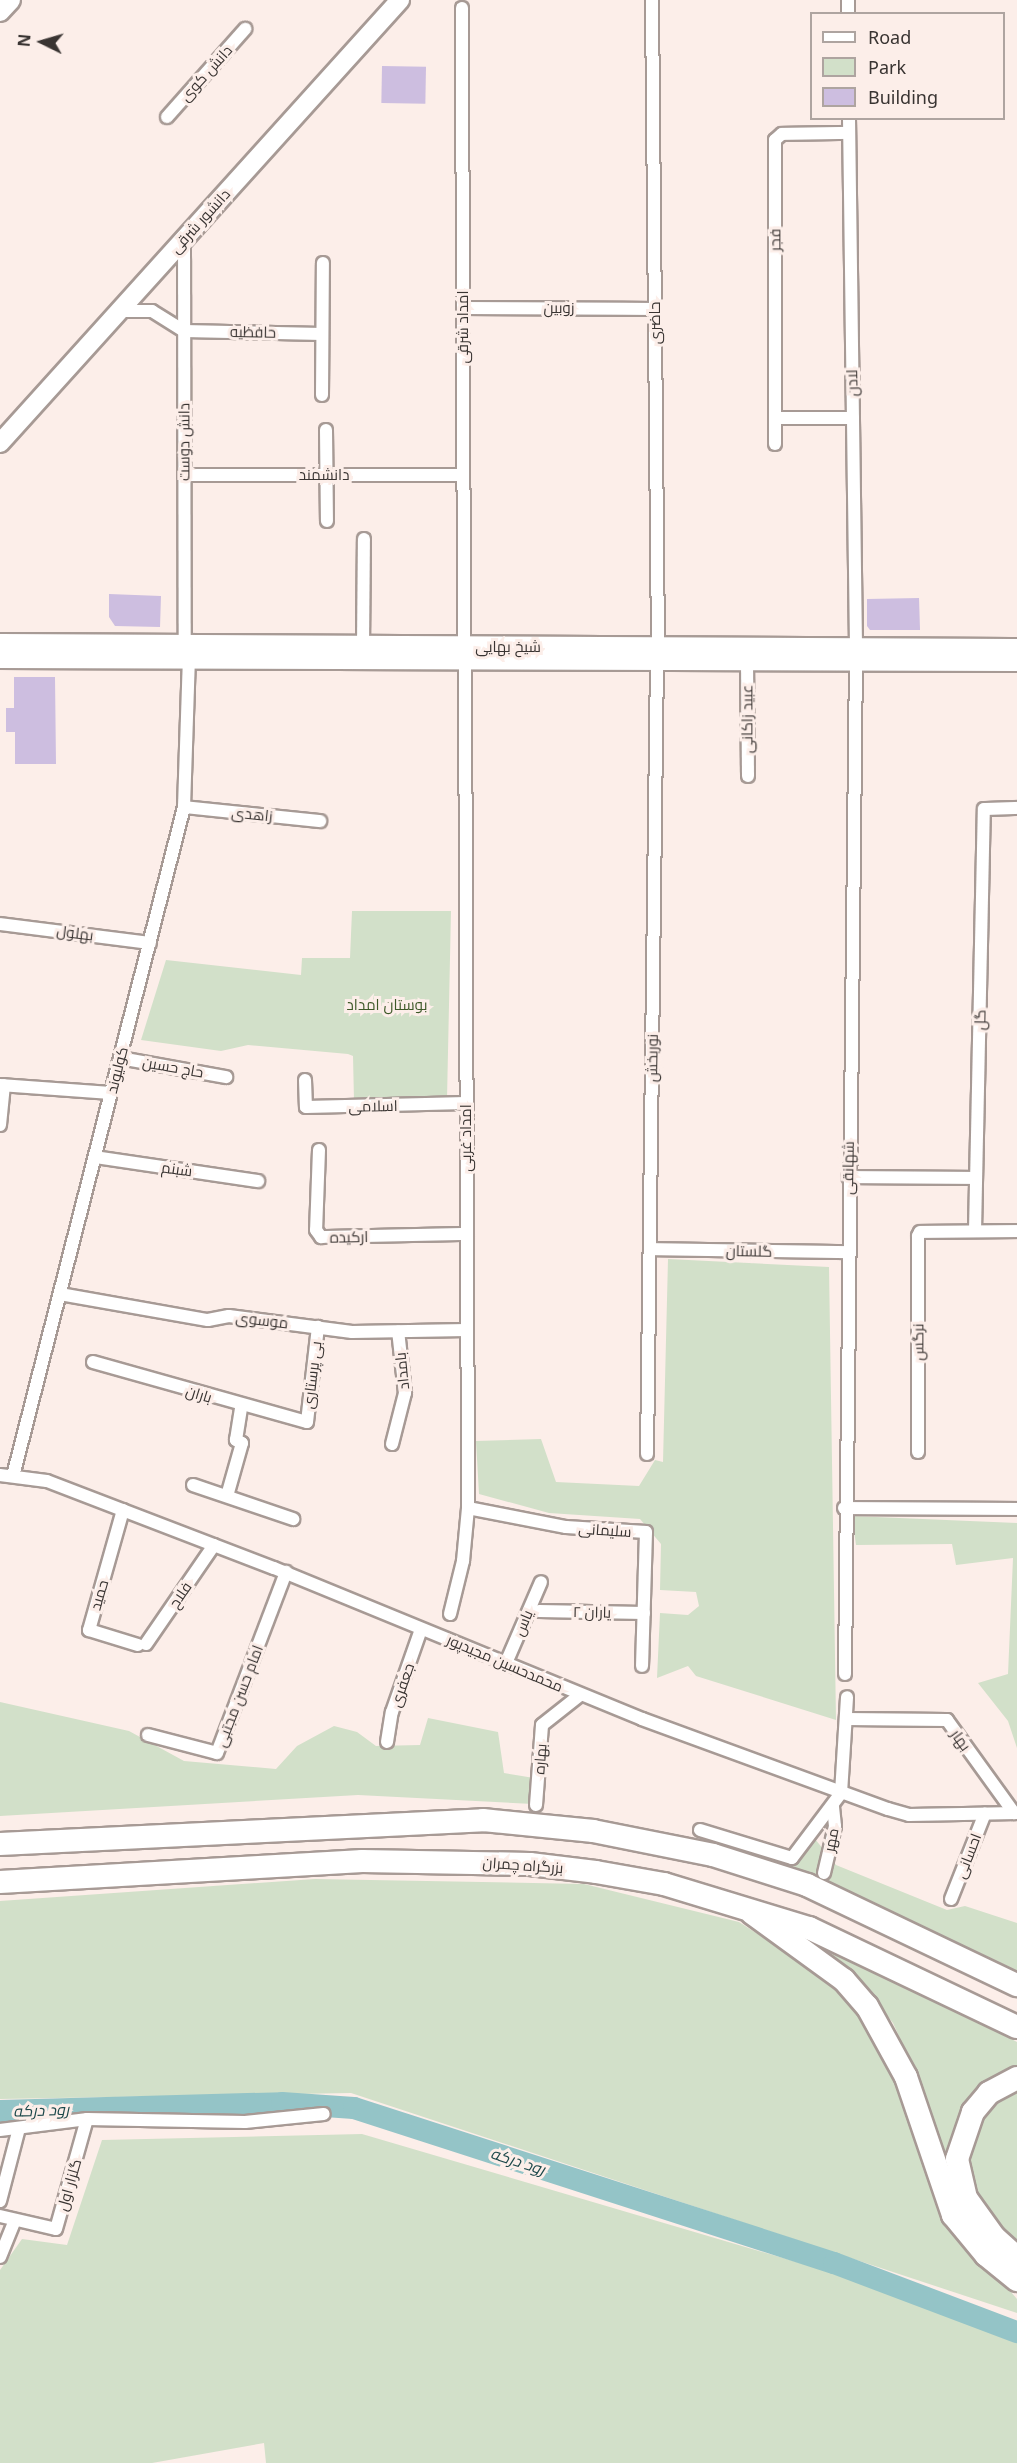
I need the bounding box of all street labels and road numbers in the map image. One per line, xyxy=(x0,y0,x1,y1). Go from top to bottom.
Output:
street label: دانش کوی xyxy=(176,41,236,105)
street label: دانشور شرقی xyxy=(166,185,234,257)
street label: فجر xyxy=(766,229,784,251)
street label: امداد شرقی xyxy=(454,291,472,363)
street label: زوبین xyxy=(543,299,575,317)
street label: حاضری xyxy=(646,302,664,344)
street label: حافظیه xyxy=(230,323,276,341)
street label: لادن xyxy=(843,369,861,397)
street label: دانش دوست xyxy=(175,403,193,481)
street label: دانشمند xyxy=(299,466,349,484)
street label: شیخ بهایی xyxy=(475,638,541,656)
street label: عبید زاکانی xyxy=(738,685,756,753)
street label: زاهدی xyxy=(230,803,274,825)
street label: بهلول xyxy=(55,922,95,944)
street label: گل xyxy=(971,1010,989,1030)
street label: نوربخش xyxy=(643,1034,661,1082)
street label: کولیوند xyxy=(103,1045,131,1095)
street label: حاج حسین xyxy=(141,1053,205,1081)
street label: اسلامی xyxy=(348,1097,398,1115)
street label: امداد غربی xyxy=(457,1104,475,1172)
street label: شهانقی xyxy=(839,1141,857,1195)
street label: شبنم xyxy=(160,1158,194,1180)
street label: ارکیده xyxy=(330,1228,368,1246)
street label: گلستان xyxy=(726,1242,772,1260)
street label: موسوی xyxy=(235,1308,289,1332)
street label: نرگس xyxy=(909,1323,927,1361)
street label: بی پرستاری xyxy=(299,1340,325,1410)
street label: بامداد xyxy=(391,1351,413,1391)
street label: باران xyxy=(184,1382,214,1406)
street label: سلیمانی xyxy=(578,1519,632,1541)
street label: حمید xyxy=(86,1578,112,1612)
street label: فلاح xyxy=(165,1578,195,1612)
street label: یاران ٢ xyxy=(573,1603,611,1621)
street label: یاس xyxy=(510,1607,536,1639)
street label: محمدحسین مجیدپور xyxy=(444,1630,566,1696)
street label: امام حسن مجتبی xyxy=(211,1643,267,1749)
street label: جعفری xyxy=(386,1661,418,1709)
street label: بهار xyxy=(947,1726,975,1754)
street label: بهاره xyxy=(530,1743,550,1775)
street label: مهر xyxy=(820,1826,842,1854)
street label: احسانی xyxy=(951,1831,985,1881)
street label: بزرگراه چمران xyxy=(482,1853,564,1877)
street label: گلزار اول xyxy=(53,2157,85,2213)

